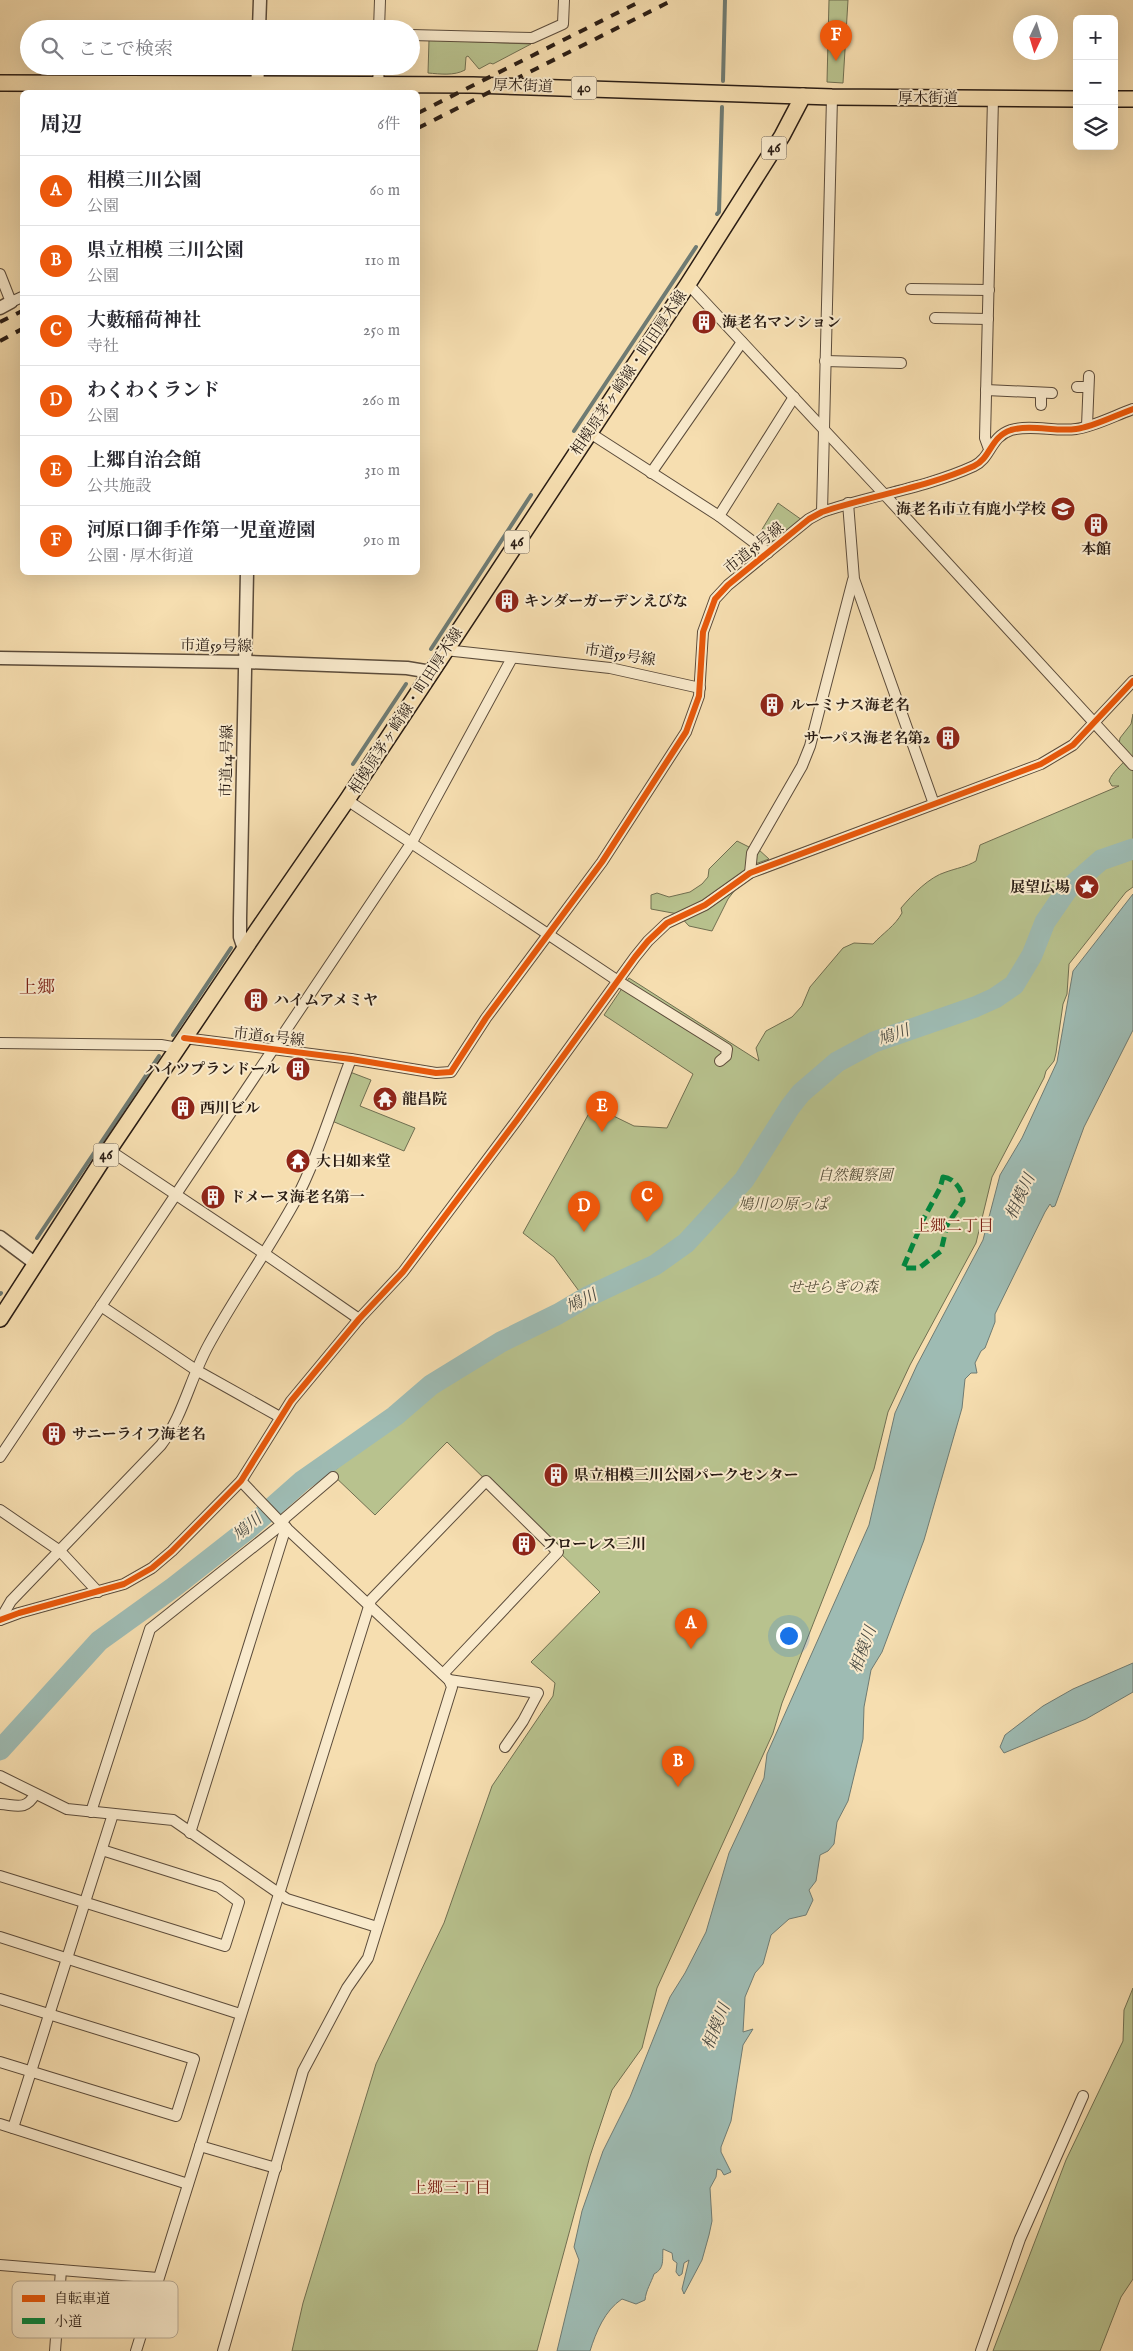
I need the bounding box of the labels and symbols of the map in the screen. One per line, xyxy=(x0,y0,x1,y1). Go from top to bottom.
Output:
north arrow xyxy=(1013,15,1058,60)
pin: F xyxy=(820,20,852,61)
street label: 厚木街道 xyxy=(493,75,553,97)
road number: 40 xyxy=(572,76,596,100)
street label: 厚木街道 xyxy=(898,89,958,108)
road number: 46 xyxy=(762,136,786,160)
street label: 相模原茅ヶ崎線・町田厚木線 xyxy=(567,287,691,459)
building icon: 海老名マンション xyxy=(691,309,717,335)
place label: 海老名マンション xyxy=(722,313,841,332)
school or university icon: 海老名市立有鹿小学校 xyxy=(1050,496,1076,522)
place label: 海老名市立有鹿小学校 xyxy=(896,500,1046,519)
building icon: 本館 xyxy=(1083,512,1109,538)
street label: 市道58号線 xyxy=(720,518,788,578)
road number: 46 xyxy=(504,530,530,554)
place label: 本館 xyxy=(1081,540,1111,559)
building icon: キンダーガーデンえびな xyxy=(494,588,520,614)
place label: キンダーガーデンえびな xyxy=(524,592,688,611)
street label: 相模原茅ヶ崎線・町田厚木線 xyxy=(345,624,467,798)
street label: 市道59号線 xyxy=(180,636,252,656)
street label: 市道59号線 xyxy=(583,640,657,670)
building icon: ルーミナス海老名 xyxy=(759,692,785,718)
place label: ルーミナス海老名 xyxy=(790,696,909,715)
street label: 市道14号線 xyxy=(217,724,237,798)
building icon: サーパス海老名第2 xyxy=(935,725,961,751)
place label: サーパス海老名第2 xyxy=(804,729,930,748)
place icon: 展望広場 xyxy=(1074,874,1100,900)
place label: 展望広場 xyxy=(1010,878,1070,897)
district label: 上郷 xyxy=(19,977,55,1000)
building icon: ハイムアメミヤ xyxy=(243,987,269,1013)
place label: ハイムアメミヤ xyxy=(274,991,378,1010)
water label: 鳩川 xyxy=(876,1020,914,1051)
street label: 市道61号線 xyxy=(232,1024,306,1050)
building icon: ハイツプランドール xyxy=(285,1056,311,1082)
place label: ハイツプランドール xyxy=(145,1060,280,1079)
temple icon: 龍昌院 xyxy=(372,1086,398,1112)
place label: 龍昌院 xyxy=(402,1090,447,1109)
pin: E xyxy=(586,1091,618,1132)
building icon: 西川ビル xyxy=(170,1095,196,1121)
place label: 西川ビル xyxy=(200,1099,260,1118)
road number: 46 xyxy=(94,1144,118,1166)
temple icon: 大日如来堂 xyxy=(285,1148,311,1174)
place label: 大日如来堂 xyxy=(316,1152,391,1171)
park label: 自然観察園 xyxy=(817,1166,895,1185)
water label: 相模川 xyxy=(1002,1169,1041,1223)
pin: C xyxy=(631,1181,663,1222)
building icon: ドメーヌ海老名第一 xyxy=(200,1184,226,1210)
place label: ドメーヌ海老名第一 xyxy=(230,1188,365,1207)
pin: D xyxy=(568,1191,600,1232)
park label: 鳩川の原っぱ xyxy=(738,1195,831,1214)
district label: 上郷二丁目 xyxy=(914,1217,994,1237)
park label: せせらぎの森 xyxy=(788,1278,880,1297)
water label: 鳩川 xyxy=(563,1285,603,1318)
building icon: サニーライフ海老名 xyxy=(41,1421,67,1447)
place label: サニーライフ海老名 xyxy=(72,1425,206,1444)
building icon: 県立相模三川公園パークセンター xyxy=(543,1462,569,1488)
place label: 県立相模三川公園パークセンター xyxy=(574,1466,798,1485)
water label: 鳩川 xyxy=(229,1509,268,1546)
building icon: フローレス三川 xyxy=(511,1531,537,1557)
place label: フローレス三川 xyxy=(542,1535,646,1554)
pin: A xyxy=(675,1608,707,1649)
water label: 相模川 xyxy=(846,1622,882,1676)
your location xyxy=(776,1623,802,1649)
pin: B xyxy=(662,1746,694,1787)
water label: 相模川 xyxy=(699,1999,736,2053)
district label: 上郷三丁目 xyxy=(411,2179,491,2199)
legend xyxy=(12,2281,178,2338)
text: 自転車道 xyxy=(54,2290,110,2308)
text: 小道 xyxy=(54,2313,82,2331)

